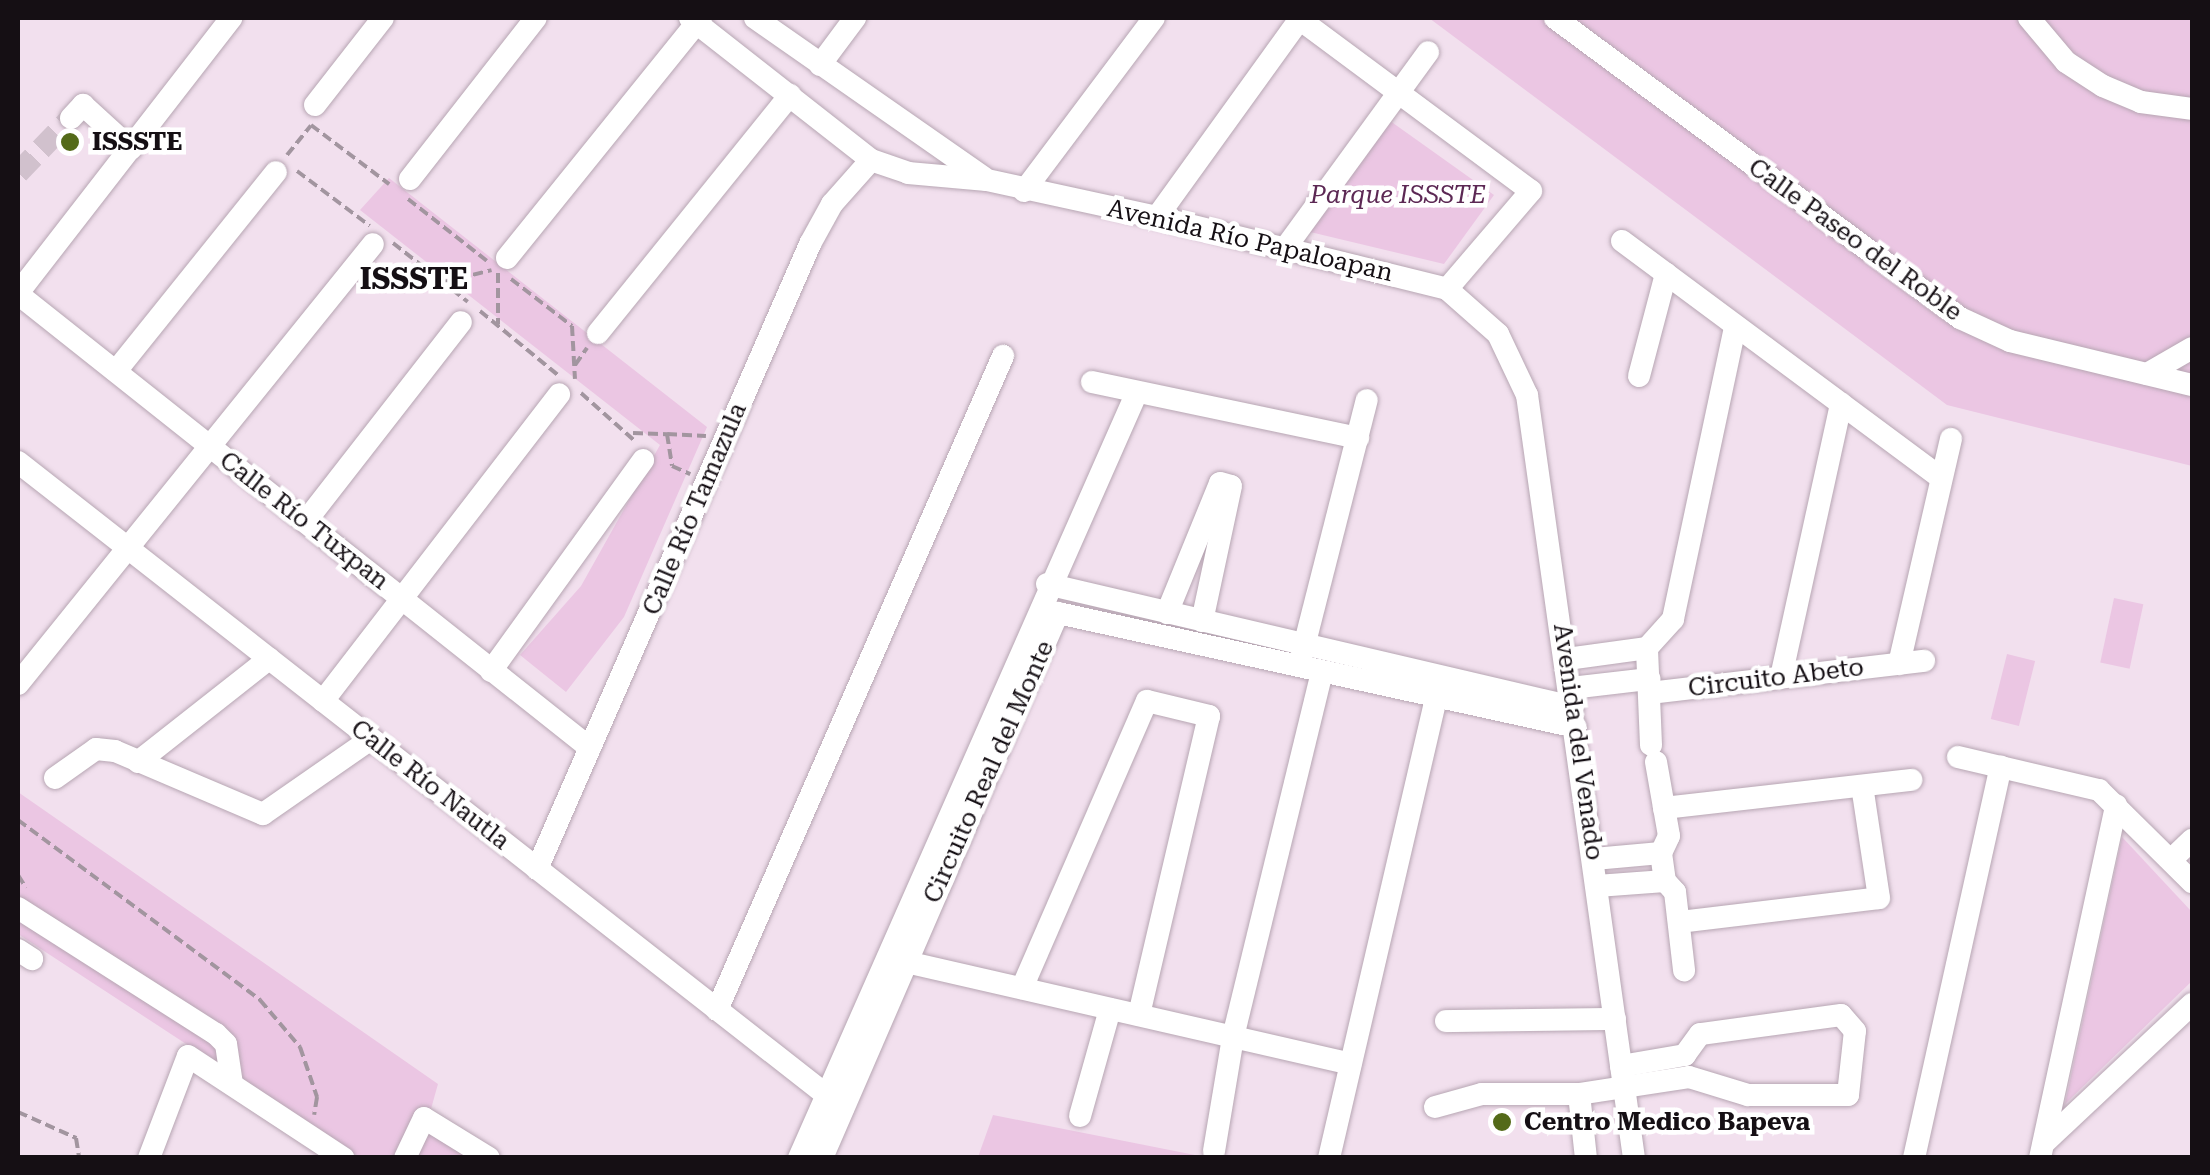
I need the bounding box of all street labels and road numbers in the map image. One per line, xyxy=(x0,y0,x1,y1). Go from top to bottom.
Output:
street label: Calle Paseo del Roble xyxy=(1742,152,1968,328)
street label: Avenida Río Papaloapan xyxy=(1104,194,1396,288)
street label: Calle Río Tamazula xyxy=(637,398,753,620)
street label: Calle Río Tuxpan xyxy=(213,446,395,596)
street label: Avenida del Venado xyxy=(1547,622,1609,862)
street label: Circuito Real del Monte xyxy=(918,636,1060,908)
street label: Circuito Abeto xyxy=(1687,652,1865,704)
street label: Calle Río Nautla xyxy=(345,714,515,856)

